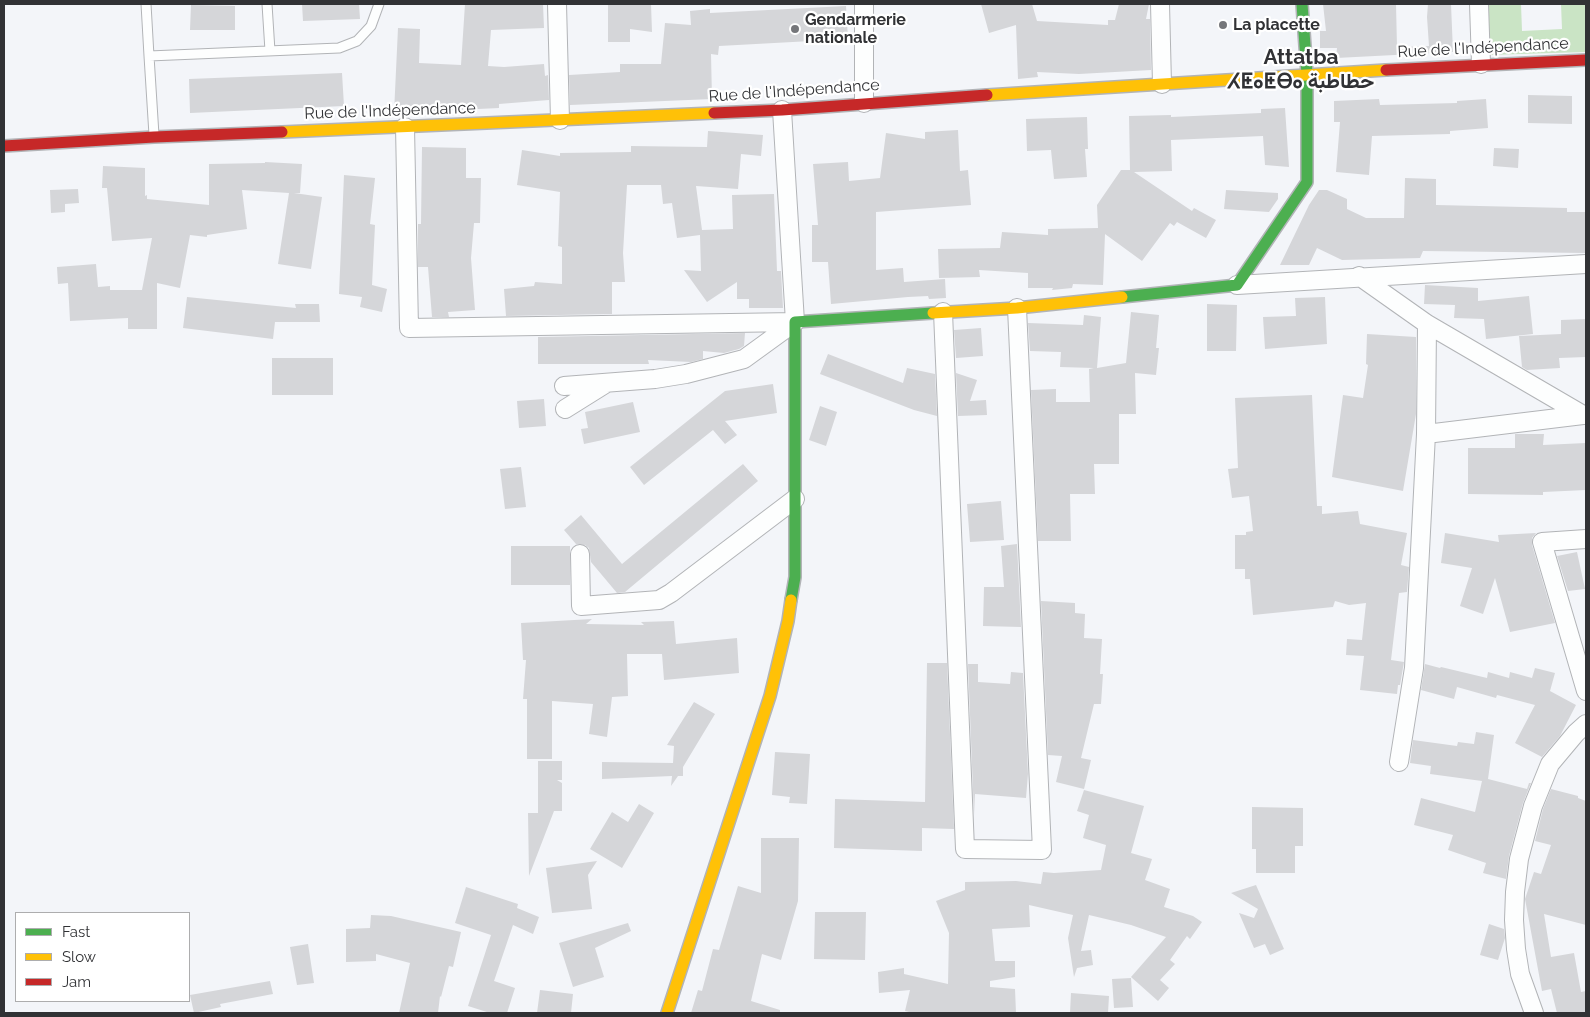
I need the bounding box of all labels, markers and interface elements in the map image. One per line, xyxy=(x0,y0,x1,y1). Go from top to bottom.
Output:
place label: Gendarmerie nationale xyxy=(805,10,906,48)
place label: La placette xyxy=(1233,15,1320,35)
marker: La placette xyxy=(1217,19,1229,31)
marker: Gendarmerie nationale xyxy=(789,23,801,35)
street label: Rue de l'Indépendance xyxy=(1397,34,1569,62)
district label: Attatba ⵃⵟⴰⵟⴱⴰ حطاطبة xyxy=(1228,45,1374,95)
street label: Rue de l'Indépendance xyxy=(708,75,880,107)
street label: Rue de l'Indépendance xyxy=(304,98,476,124)
legend xyxy=(15,912,190,1002)
text: Fast xyxy=(62,923,90,941)
text: Slow xyxy=(62,948,96,966)
text: Jam xyxy=(62,973,91,991)

